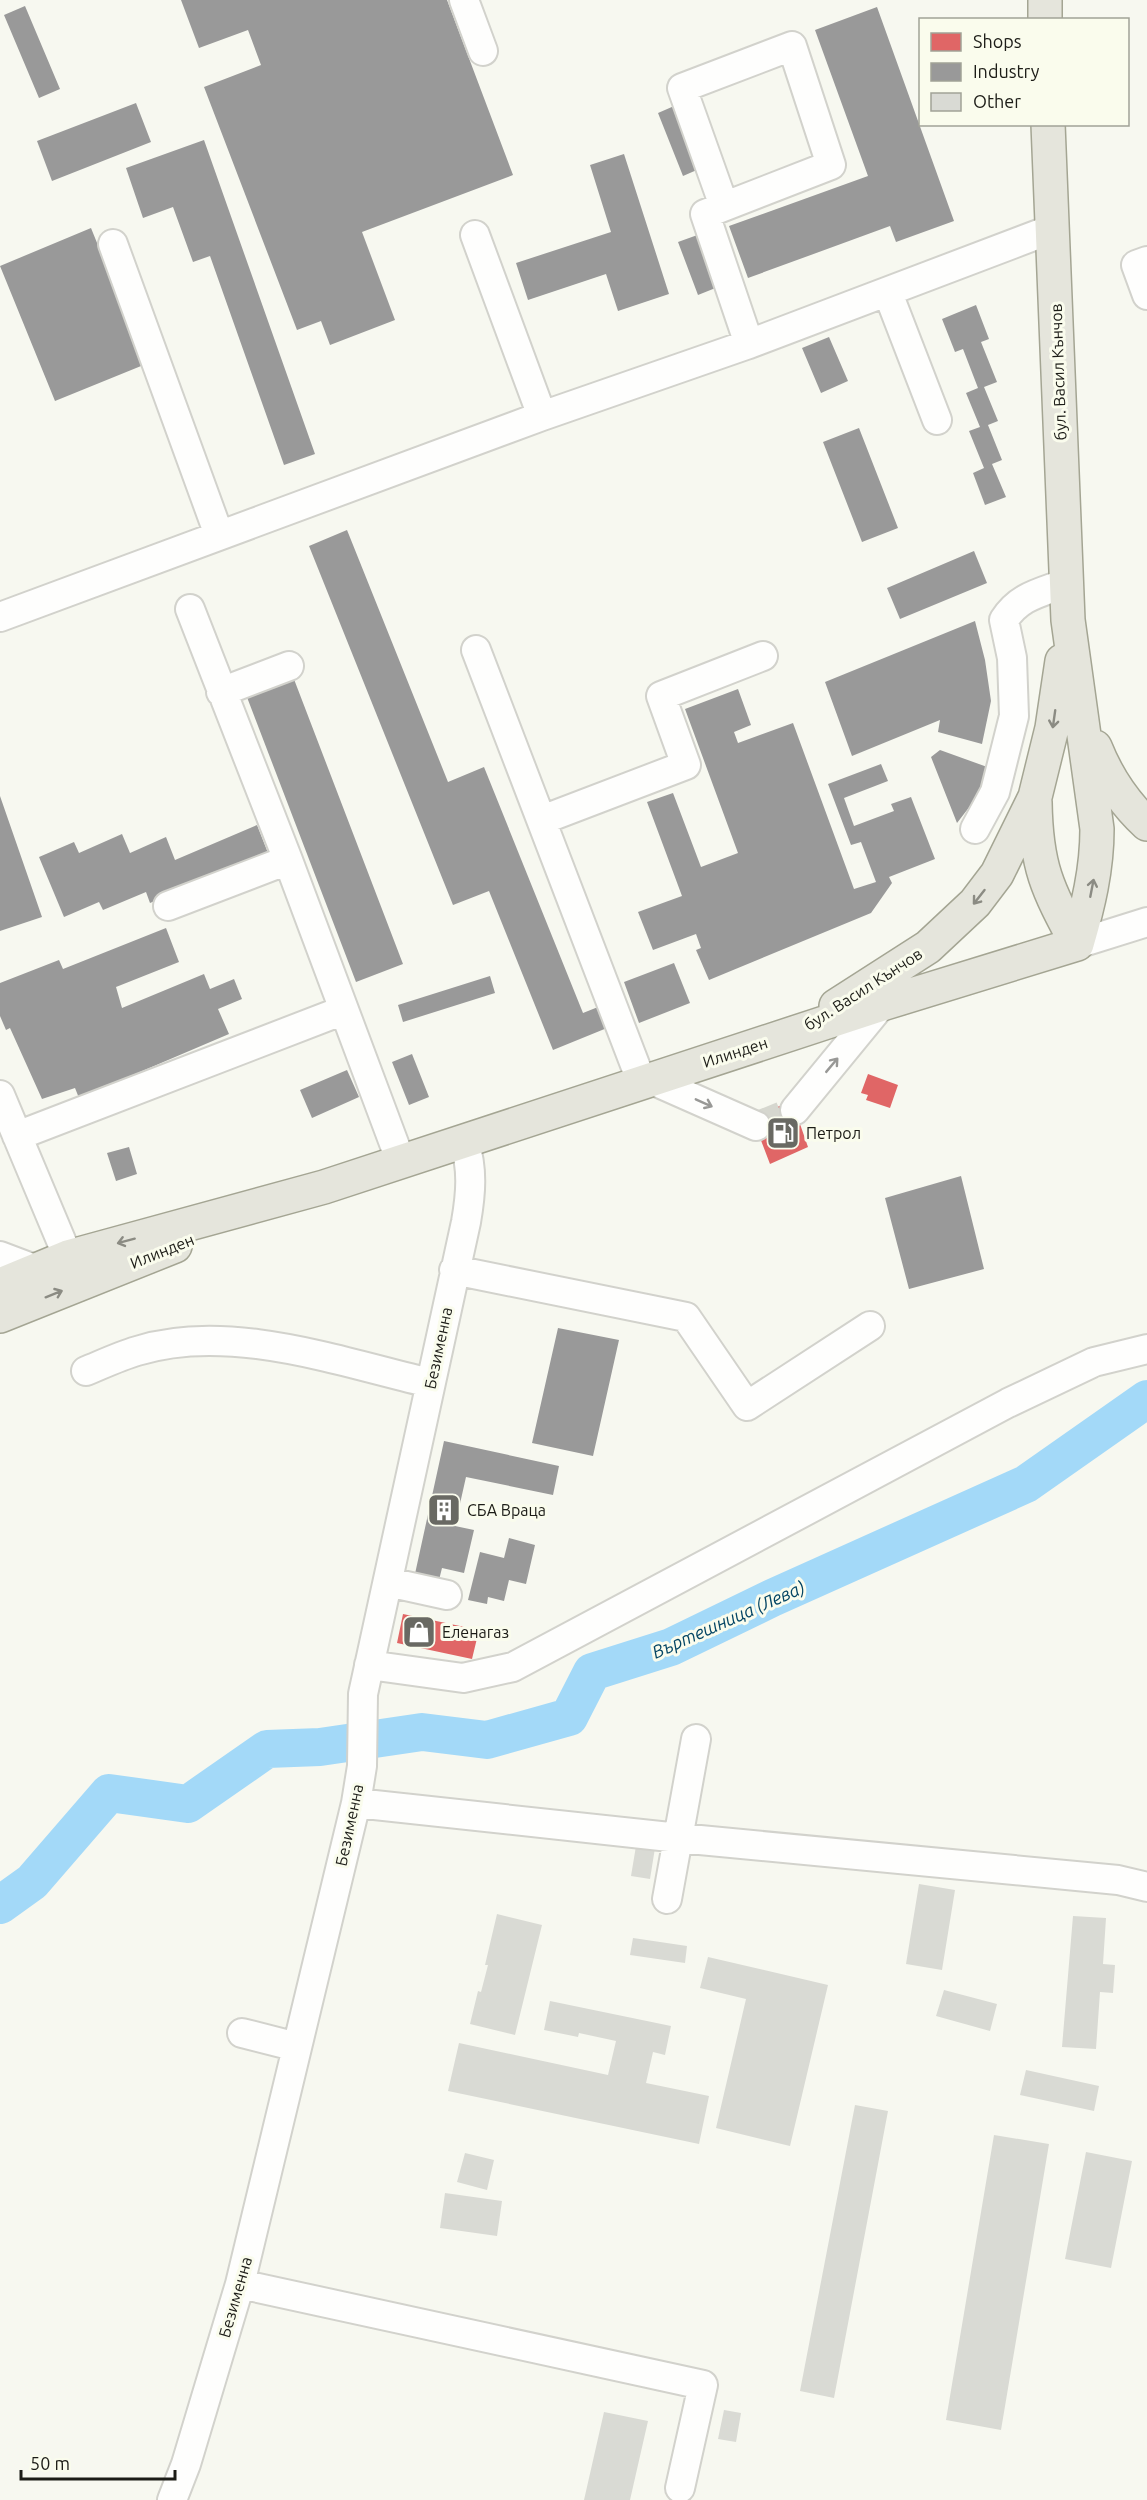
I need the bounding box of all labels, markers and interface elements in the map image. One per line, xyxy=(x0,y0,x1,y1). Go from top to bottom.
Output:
legend xyxy=(919,18,1129,126)
text: Shops xyxy=(973,31,1022,51)
text: Industry xyxy=(973,61,1040,81)
text: Other xyxy=(973,91,1021,111)
street label: бул. Васил Кънчов xyxy=(1047,303,1069,441)
one-way arrow xyxy=(1048,709,1059,728)
one-way arrow xyxy=(1087,878,1098,898)
one-way arrow xyxy=(973,888,986,904)
street label: бул. Васил Кънчов xyxy=(801,944,925,1034)
street label: Илинден xyxy=(700,1033,770,1071)
one-way arrow xyxy=(825,1058,839,1073)
one-way arrow xyxy=(694,1097,712,1109)
fuel station icon: Петрол xyxy=(765,1115,801,1151)
place label: Петрол xyxy=(806,1124,861,1142)
street label: Илинден xyxy=(127,1230,197,1272)
one-way arrow xyxy=(117,1236,136,1247)
one-way arrow xyxy=(45,1288,63,1299)
street label: Безименна xyxy=(421,1305,455,1391)
building icon: СБА Враца xyxy=(426,1492,462,1528)
place label: СБА Враца xyxy=(467,1501,546,1519)
water label: Въртешница (Лева) xyxy=(649,1576,808,1663)
shop icon: Еленагаз xyxy=(401,1614,437,1650)
place label: Еленагаз xyxy=(442,1623,509,1641)
street label: Безименна xyxy=(332,1782,366,1868)
street label: Безименна xyxy=(215,2255,255,2339)
scale bar xyxy=(21,2443,176,2481)
text: 50 m xyxy=(30,2453,70,2473)

